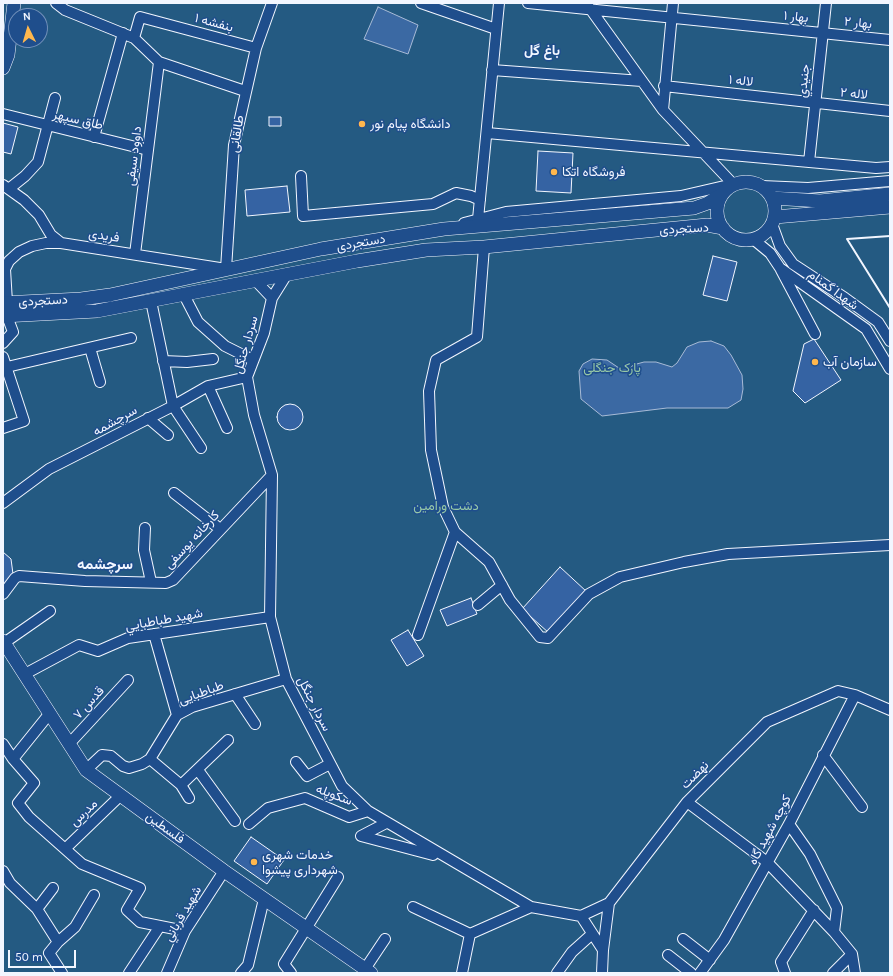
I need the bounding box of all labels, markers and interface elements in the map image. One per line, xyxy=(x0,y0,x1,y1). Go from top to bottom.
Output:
north arrow xyxy=(8,8,48,48)
street label: بهار ۱ xyxy=(783,8,809,26)
text: N xyxy=(22,10,31,23)
street label: بنفشه ۱ xyxy=(193,10,235,36)
street label: بهار ۲ xyxy=(843,14,873,32)
district label: باغ گل xyxy=(524,43,560,59)
street label: جنيدي xyxy=(794,63,814,99)
street label: لاله ۱ xyxy=(728,72,754,90)
street label: لاله ۲ xyxy=(839,85,869,103)
street label: طاق سپهر xyxy=(51,107,105,133)
street label: طالقانی xyxy=(226,114,248,154)
place label: دانشگاه پیام نور xyxy=(370,116,450,132)
marker: دانشگاه پیام نور xyxy=(357,119,367,129)
street label: داوود سیفی xyxy=(123,125,145,187)
place label: فروشگاه اتکا xyxy=(562,164,625,180)
marker: فروشگاه اتکا xyxy=(549,167,559,177)
street label: دستجردی xyxy=(659,220,709,238)
street label: فریدی xyxy=(88,226,120,246)
street label: دستجردی xyxy=(335,231,387,255)
street label: شهدا گمنام xyxy=(805,267,861,313)
street label: دستجردی xyxy=(18,292,68,310)
street label: سردار جنگل xyxy=(230,314,262,376)
place label: سازمان آب xyxy=(823,354,877,370)
marker: سازمان آب xyxy=(810,357,820,367)
park label: پارک جنگلی xyxy=(583,360,641,376)
street label: سرچشمه xyxy=(90,403,140,439)
park label: دشت ورامین xyxy=(413,498,479,514)
street label: کارخانه یوسفی xyxy=(161,508,223,572)
district label: سرچشمه xyxy=(77,556,133,574)
street label: شهيد طباطبايي xyxy=(124,606,204,634)
street label: سردار جنگل xyxy=(294,674,334,734)
street label: طباطبایی xyxy=(176,678,226,708)
street label: قدس ۷ xyxy=(70,683,108,723)
street label: نهضت xyxy=(678,758,712,792)
street label: سکوپله xyxy=(314,781,354,809)
street label: کوچه شهید گاه xyxy=(745,792,795,868)
street label: مدرس xyxy=(67,796,101,830)
street label: فلسطین xyxy=(142,809,188,847)
place label: خدمات شهری شهرداری پیشوا xyxy=(262,847,338,878)
marker: خدمات شهری شهرداری پیشوا xyxy=(249,857,259,867)
street label: شهيد قرباني xyxy=(161,883,205,945)
scale bar xyxy=(10,942,78,968)
text: 50 m xyxy=(15,950,43,964)

